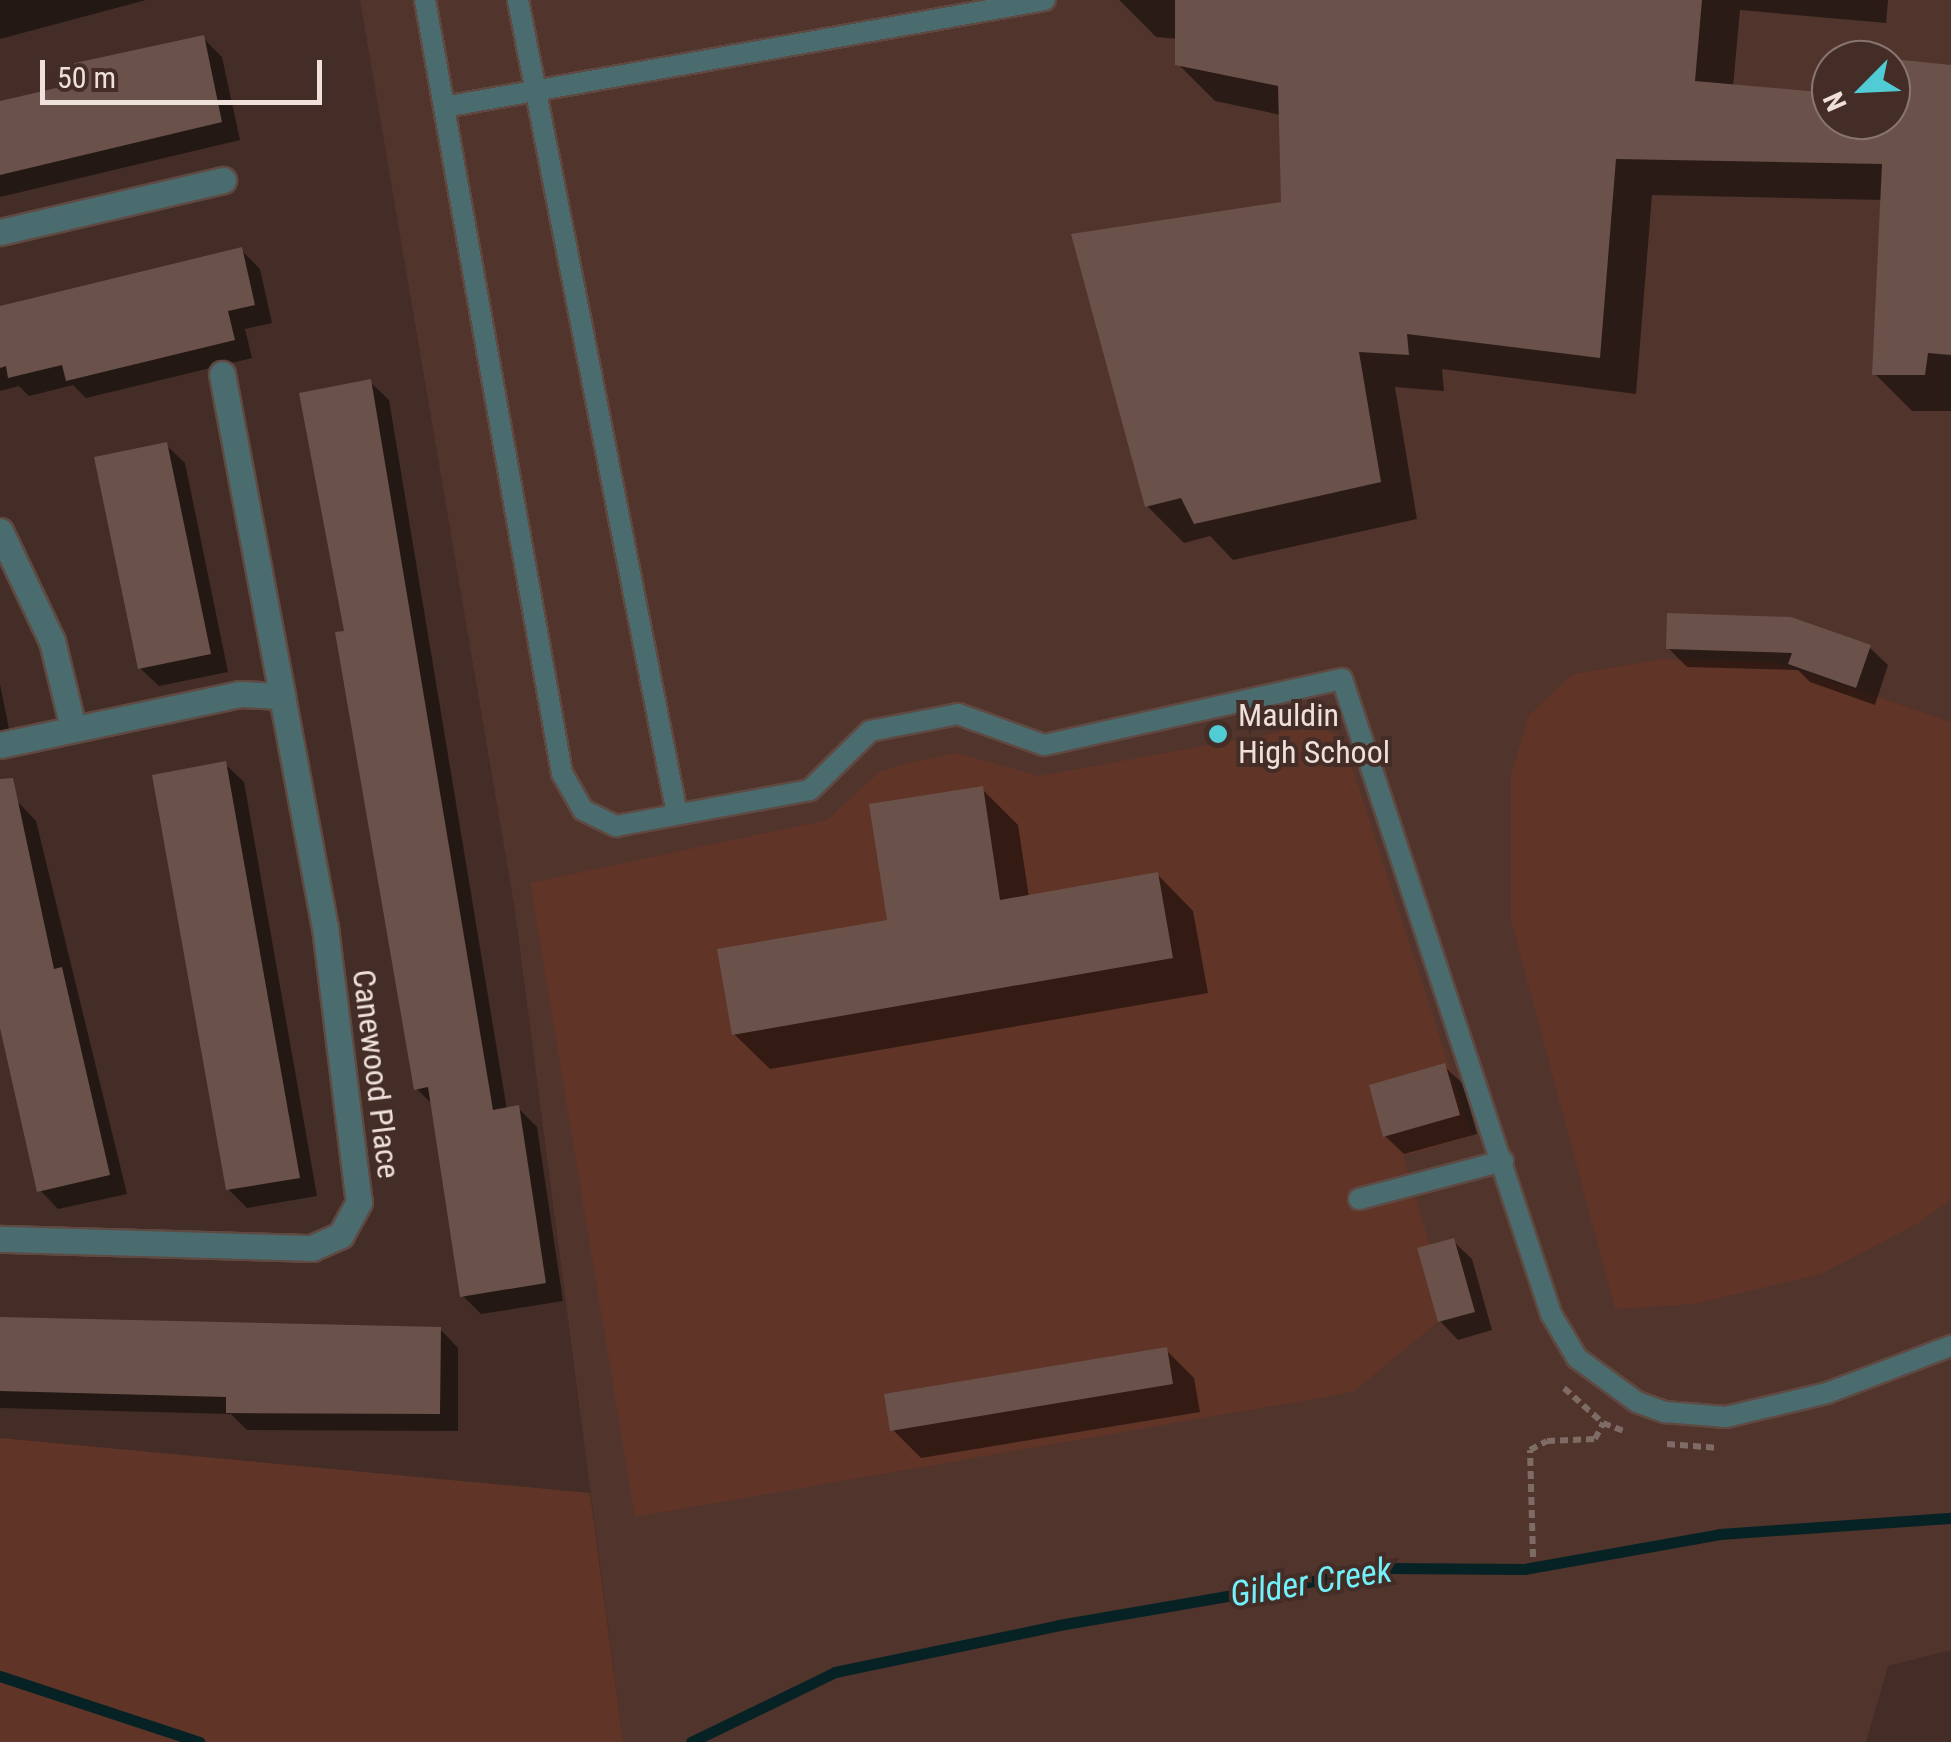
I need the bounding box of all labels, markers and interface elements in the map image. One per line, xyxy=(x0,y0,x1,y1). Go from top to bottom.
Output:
scale bar xyxy=(45,40,328,102)
north arrow xyxy=(1811,40,1911,140)
text: 50 m xyxy=(57,60,116,95)
text: N xyxy=(1816,87,1854,116)
place label: Mauldin High School xyxy=(1238,697,1390,772)
marker: Mauldin High School xyxy=(1207,723,1229,745)
street label: Canewood Place xyxy=(344,967,408,1181)
water label: Gilder Creek xyxy=(1227,1550,1395,1616)

